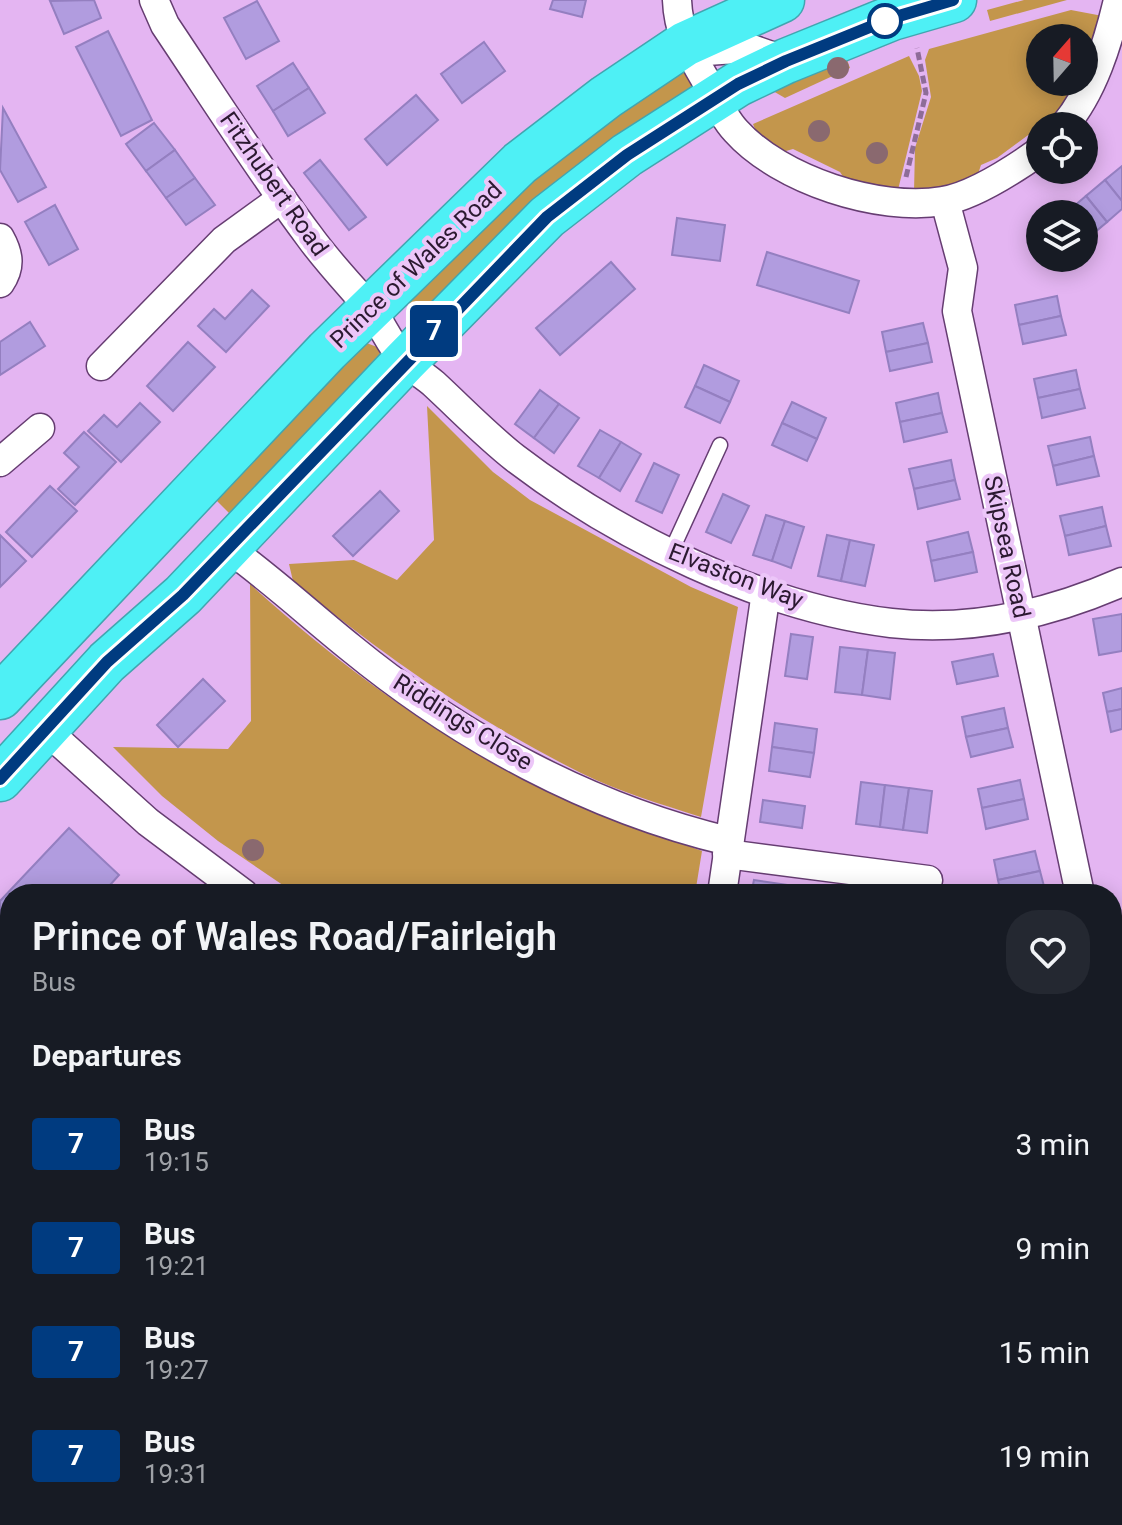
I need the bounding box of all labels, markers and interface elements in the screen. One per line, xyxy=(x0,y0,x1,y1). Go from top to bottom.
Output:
unlabelled marker xyxy=(868,4,902,38)
north arrow xyxy=(1026,24,1098,96)
map controls xyxy=(1026,24,1098,272)
street label: Fitzhubert Road xyxy=(214,107,334,261)
button: locate xyxy=(1026,112,1098,184)
street label: Prince of Wales Road xyxy=(324,176,508,354)
button: layers xyxy=(1026,200,1098,272)
line badge: 7 xyxy=(408,305,460,357)
text: 7 xyxy=(426,314,442,347)
street label: Skipsea Road xyxy=(978,473,1036,621)
street label: Elvaston Way xyxy=(665,537,808,615)
street label: Riddings Close xyxy=(388,668,538,776)
button: heart xyxy=(1006,910,1090,994)
text: Prince of Wales Road/Fairleigh xyxy=(32,915,557,959)
text: Bus xyxy=(32,967,76,997)
text: Departures xyxy=(32,1038,182,1073)
text: Bus xyxy=(144,1112,195,1147)
text: 7 xyxy=(68,1127,84,1160)
text: 3 min xyxy=(1016,1127,1090,1162)
text: 19:15 xyxy=(144,1147,209,1177)
text: Bus xyxy=(144,1216,195,1251)
text: 7 xyxy=(68,1231,84,1264)
text: 9 min xyxy=(1016,1231,1090,1266)
text: 19:21 xyxy=(144,1251,209,1281)
text: Bus xyxy=(144,1320,195,1355)
text: 7 xyxy=(68,1335,84,1368)
text: 15 min xyxy=(999,1335,1090,1370)
text: 19:27 xyxy=(144,1355,209,1385)
text: Bus xyxy=(144,1424,195,1459)
text: 7 xyxy=(68,1439,84,1472)
text: 19 min xyxy=(999,1439,1090,1474)
text: 19:31 xyxy=(144,1459,209,1489)

